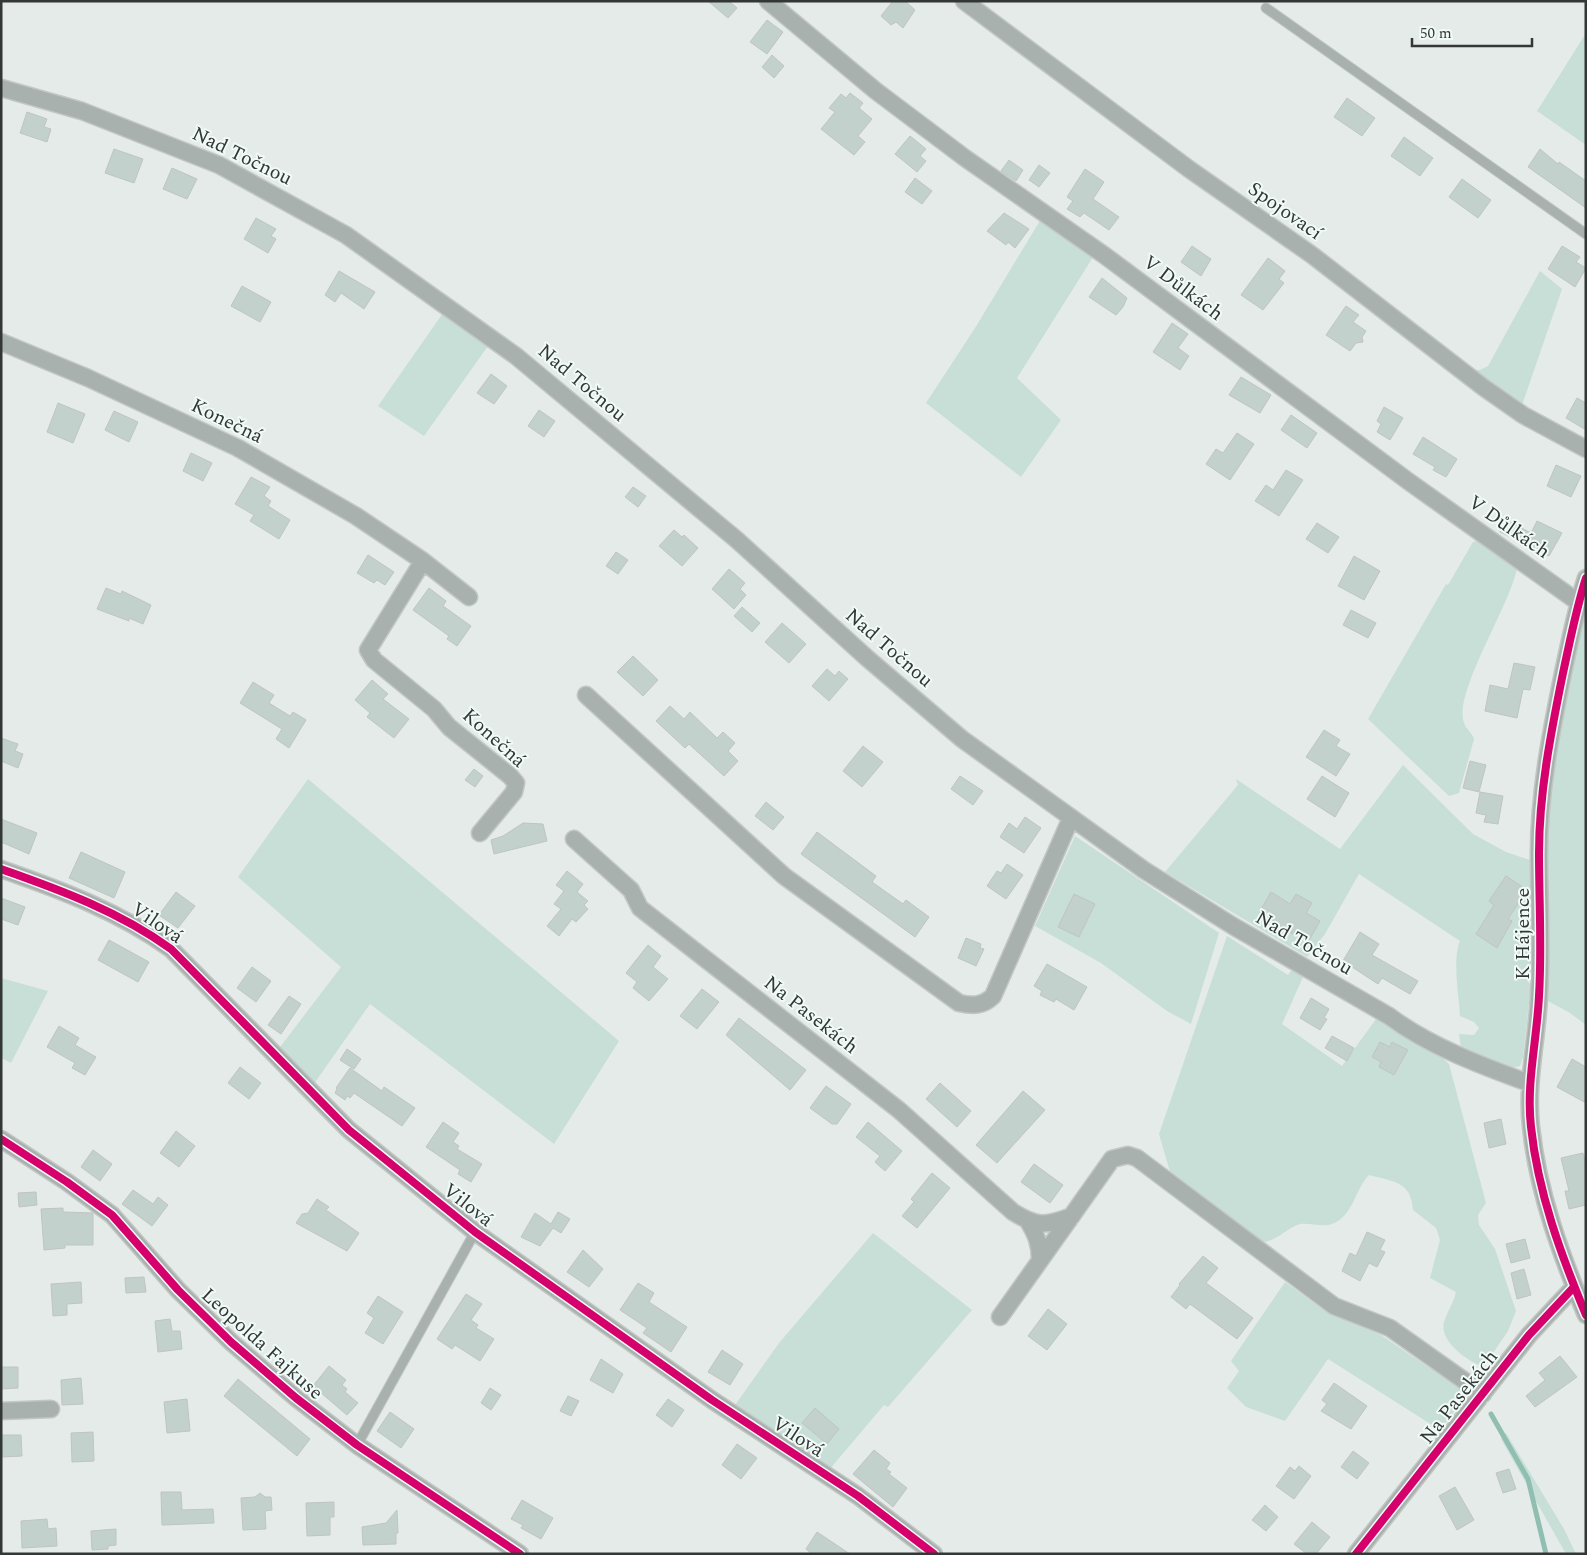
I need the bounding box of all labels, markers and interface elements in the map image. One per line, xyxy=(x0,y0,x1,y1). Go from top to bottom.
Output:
scale bar xyxy=(1412,15,1532,47)
text: 50 m xyxy=(1420,22,1452,45)
street label: Nad Točnou xyxy=(187,119,297,193)
street label: Spojovací xyxy=(1242,174,1329,248)
street label: V Důlkách xyxy=(1136,248,1230,328)
street label: Nad Točnou xyxy=(531,337,633,429)
street label: Konečná xyxy=(186,391,268,451)
street label: V Důlkách xyxy=(1462,488,1556,566)
street label: Nad Točnou xyxy=(838,601,940,695)
street label: Konečná xyxy=(455,701,533,775)
street label: K Hájence xyxy=(1508,888,1538,980)
street label: Vilová xyxy=(125,895,189,952)
street label: Nad Točnou xyxy=(1250,903,1358,983)
street label: Na Pasekách xyxy=(757,968,865,1062)
street label: Vilová xyxy=(436,1176,500,1235)
street label: Leopolda Fajkuse xyxy=(194,1281,330,1407)
street label: Na Pasekách xyxy=(1412,1343,1506,1451)
street label: Vilová xyxy=(766,1409,830,1465)

